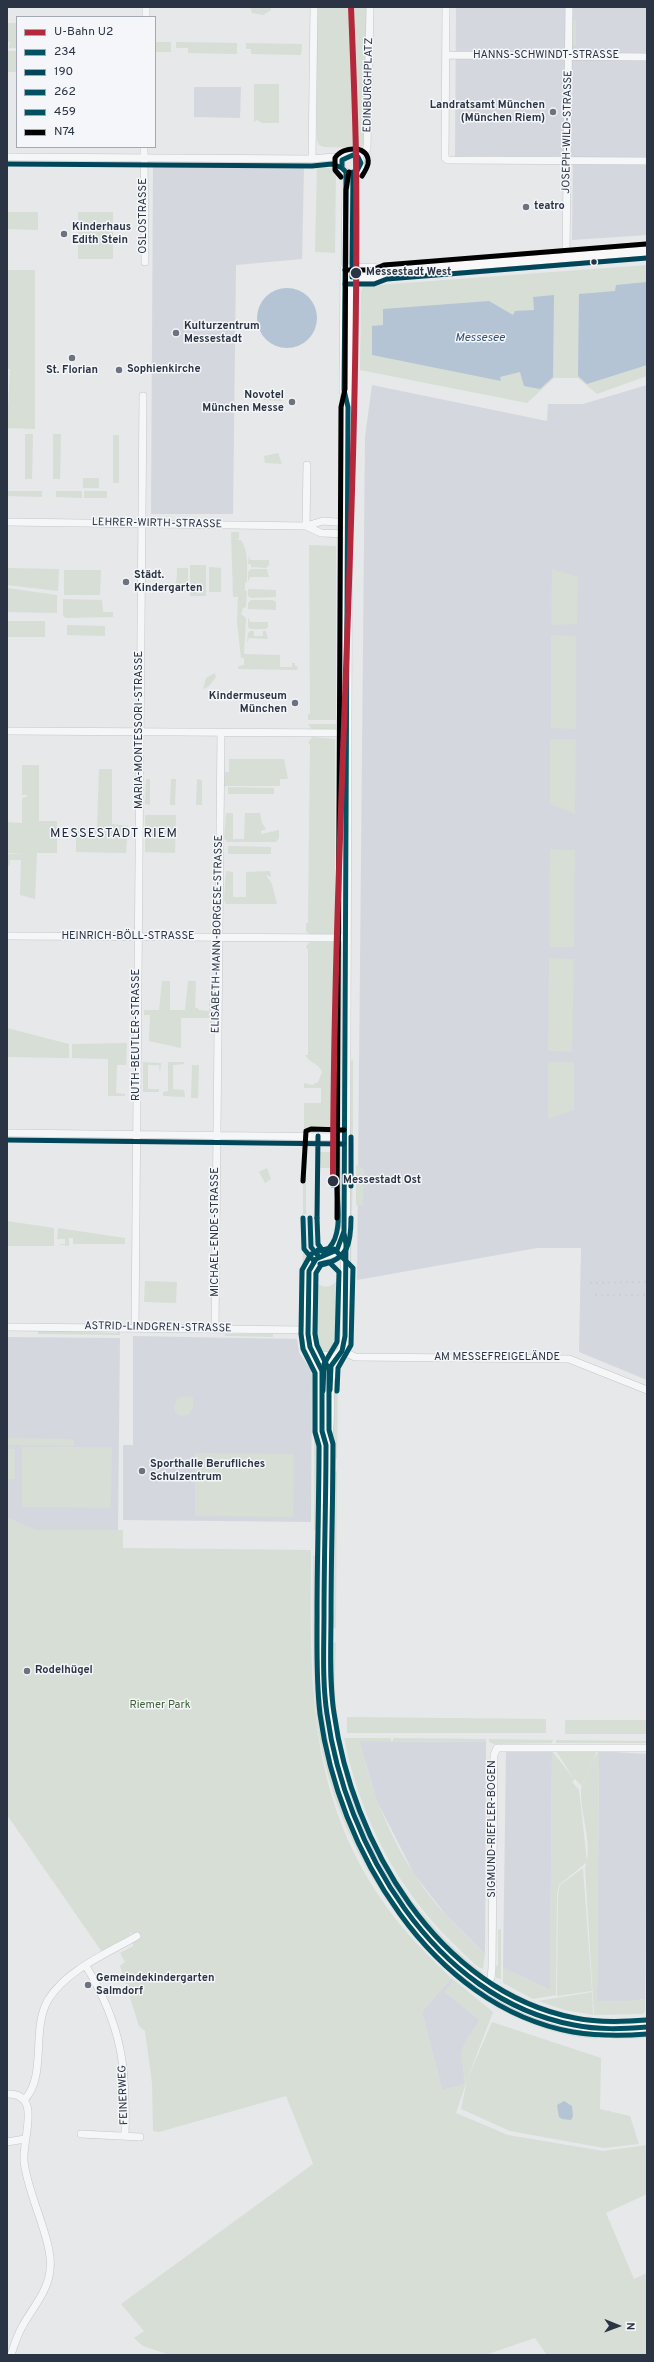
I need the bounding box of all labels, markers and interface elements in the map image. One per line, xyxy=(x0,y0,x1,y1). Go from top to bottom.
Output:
legend xyxy=(16,16,156,148)
text: U-Bahn U2 xyxy=(54,24,113,40)
street label: EDINBURGHPLATZ xyxy=(362,37,376,133)
text: 234 xyxy=(54,44,76,60)
street label: HANNS-SCHWINDT-STRASSE xyxy=(473,49,619,63)
text: 190 xyxy=(54,64,73,80)
street label: JOSEPH-WILD-STRASSE xyxy=(560,70,576,194)
text: 262 xyxy=(54,84,76,100)
place label: Landratsamt München (München Riem) xyxy=(430,99,545,125)
text: 459 xyxy=(54,104,76,120)
marker: Landratsamt München (München Riem) xyxy=(548,107,558,117)
text: N74 xyxy=(54,124,75,140)
street label: OSLOSTRASSE xyxy=(137,178,151,254)
place label: teatro xyxy=(534,200,565,214)
marker: teatro xyxy=(521,202,531,212)
place label: Kinderhaus Edith Stein xyxy=(72,221,131,247)
marker: Kinderhaus Edith Stein xyxy=(59,229,69,239)
unlabelled marker xyxy=(589,257,599,267)
marker: Messestadt West xyxy=(349,266,363,280)
place label: Messestadt West xyxy=(366,266,451,280)
place label: Kulturzentrum Messestadt xyxy=(184,320,260,346)
marker: Kulturzentrum Messestadt xyxy=(171,328,181,338)
water label: Messesee xyxy=(455,332,505,346)
marker: St. Florian xyxy=(67,353,77,363)
place label: Sophienkirche xyxy=(127,363,201,377)
place label: St. Florian xyxy=(46,364,98,378)
marker: Sophienkirche xyxy=(114,365,124,375)
place label: Novotel München Messe xyxy=(202,389,284,415)
marker: Novotel München Messe xyxy=(287,397,297,407)
street label: LEHRER-WIRTH-STRASSE xyxy=(92,516,222,532)
place label: Städt. Kindergarten xyxy=(134,569,202,595)
marker: Städt. Kindergarten xyxy=(121,577,131,587)
street label: MARIA-MONTESSORI-STRASSE xyxy=(133,651,147,809)
place label: Kindermuseum München xyxy=(209,690,287,716)
marker: Kindermuseum München xyxy=(290,698,300,708)
district label: MESSESTADT RIEM xyxy=(50,826,178,842)
street label: ELISABETH-MANN-BORGESE-STRASSE xyxy=(210,835,226,1033)
street label: HEINRICH-BÖLL-STRASSE xyxy=(61,930,195,944)
street label: RUTH-BEUTLER-STRASSE xyxy=(130,969,144,1101)
street label: MICHAEL-ENDE-STRASSE xyxy=(209,1167,223,1297)
marker: Messestadt Ost xyxy=(326,1174,340,1188)
place label: Messestadt Ost xyxy=(343,1174,421,1188)
street label: ASTRID-LINDGREN-STRASSE xyxy=(84,1320,232,1336)
street label: AM MESSEFREIGELÄNDE xyxy=(434,1351,560,1365)
place label: Sporthalle Berufliches Schulzentrum xyxy=(150,1458,265,1484)
marker: Sporthalle Berufliches Schulzentrum xyxy=(137,1466,147,1476)
place label: Rodelhügel xyxy=(35,1664,93,1678)
marker: Rodelhügel xyxy=(22,1666,32,1676)
park label: Riemer Park xyxy=(129,1699,191,1713)
street label: SIGMUND-RIEFLER-BOGEN xyxy=(486,1760,500,1898)
place label: Gemeindekindergarten Salmdorf xyxy=(96,1972,214,1998)
marker: Gemeindekindergarten Salmdorf xyxy=(83,1980,93,1990)
street label: FEINERWEG xyxy=(116,2065,132,2125)
north arrow xyxy=(598,2306,638,2346)
text: N xyxy=(623,2322,637,2330)

